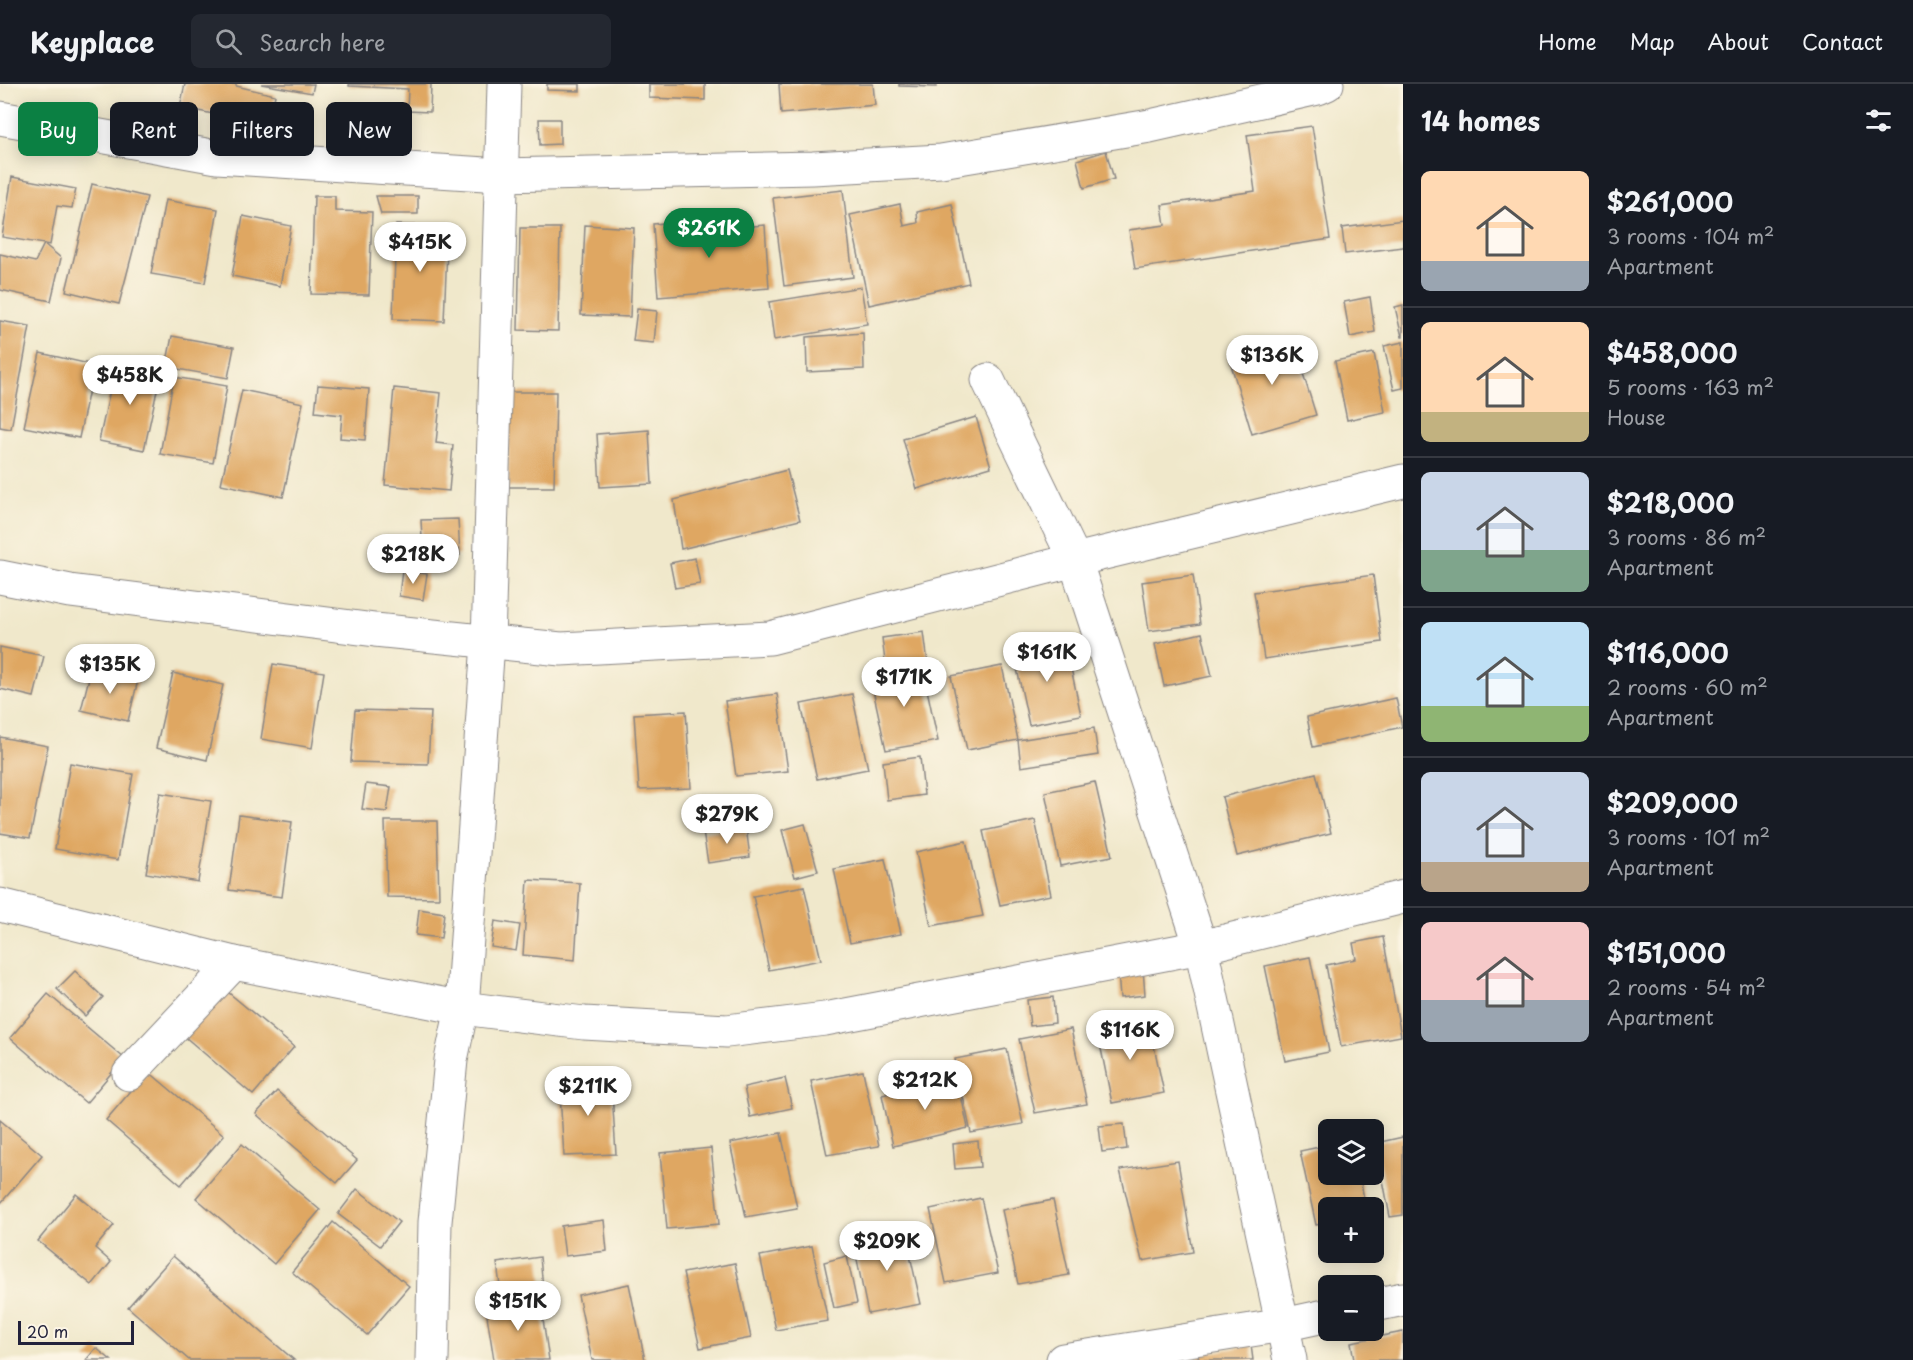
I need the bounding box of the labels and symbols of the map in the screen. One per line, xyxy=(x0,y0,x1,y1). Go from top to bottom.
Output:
pin: $261K xyxy=(667,208,751,259)
pin: $415K xyxy=(378,222,462,273)
pin: $136K xyxy=(1230,335,1314,386)
pin: $458K xyxy=(88,355,172,406)
pin: $218K xyxy=(371,534,455,585)
pin: $161K xyxy=(1005,632,1089,683)
pin: $135K xyxy=(68,644,152,695)
pin: $171K xyxy=(862,657,946,708)
pin: $279K xyxy=(685,794,769,845)
pin: $116K xyxy=(1088,1010,1172,1061)
pin: $212K xyxy=(883,1060,967,1111)
pin: $211K xyxy=(546,1066,630,1117)
pin: $209K xyxy=(845,1221,929,1272)
pin: $151K xyxy=(476,1281,560,1332)
scale bar xyxy=(18,1318,134,1346)

